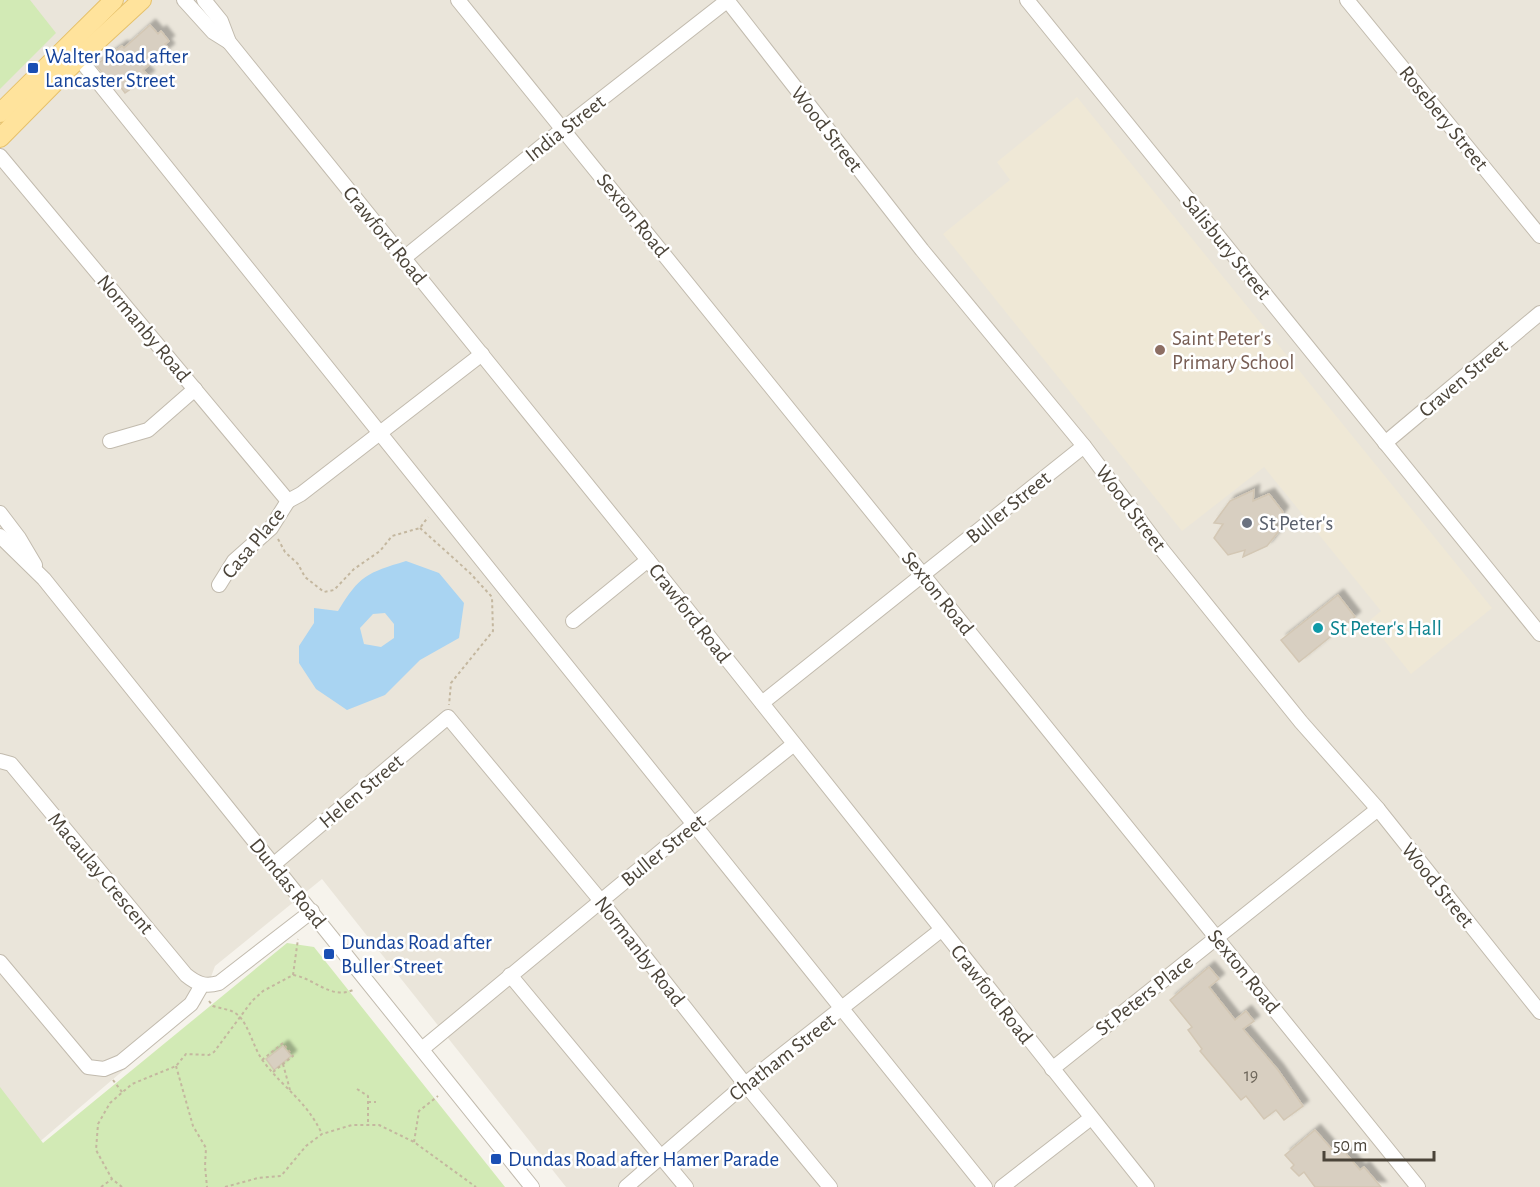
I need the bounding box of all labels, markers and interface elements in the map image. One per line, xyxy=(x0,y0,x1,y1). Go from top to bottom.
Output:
place label: Walter Road after Lancaster Street xyxy=(45,46,188,91)
marker: Walter Road after Lancaster Street xyxy=(26,61,40,75)
street label: Rosebery Street xyxy=(1395,62,1492,175)
street label: Wood Street xyxy=(787,83,867,176)
street label: India Street xyxy=(521,91,609,166)
street label: Sexton Road xyxy=(593,170,673,261)
street label: Crawford Road xyxy=(339,182,430,288)
street label: Salisbury Street xyxy=(1178,191,1275,304)
street label: Normanby Road xyxy=(93,271,194,386)
place label: Saint Peter's Primary School xyxy=(1172,328,1295,373)
street label: Craven Street xyxy=(1415,335,1512,421)
marker: Saint Peter's Primary School xyxy=(1153,343,1167,357)
street label: Wood Street xyxy=(1091,461,1170,556)
street label: Buller Street xyxy=(962,467,1055,548)
street label: Casa Place xyxy=(218,504,289,583)
place label: St Peter's xyxy=(1259,513,1333,534)
marker: St Peter's xyxy=(1240,516,1254,530)
street label: Sexton Road xyxy=(898,548,978,639)
street label: Crawford Road xyxy=(645,560,735,667)
place label: St Peter's Hall xyxy=(1330,618,1442,639)
marker: St Peter's Hall xyxy=(1311,621,1325,635)
street label: Helen Street xyxy=(315,750,407,832)
street label: Macaulay Crescent xyxy=(44,809,158,938)
street label: Buller Street xyxy=(617,810,710,891)
street label: Dundas Road xyxy=(245,835,330,932)
street label: Wood Street xyxy=(1397,839,1478,932)
street label: Normanby Road xyxy=(591,893,689,1010)
street label: Sexton Road xyxy=(1204,926,1284,1017)
place label: Dundas Road after Buller Street xyxy=(341,932,492,977)
street label: Crawford Road xyxy=(947,941,1037,1048)
marker: Dundas Road after Buller Street xyxy=(322,947,336,961)
street label: St Peters Place xyxy=(1092,951,1197,1040)
street label: Chatham Street xyxy=(725,1009,840,1105)
house number: 19 xyxy=(1244,1067,1258,1085)
scale bar xyxy=(1324,1124,1434,1162)
text: 50 m xyxy=(1333,1137,1367,1155)
place label: Dundas Road after Hamer Parade xyxy=(508,1149,779,1170)
marker: Dundas Road after Hamer Parade xyxy=(489,1152,503,1166)

